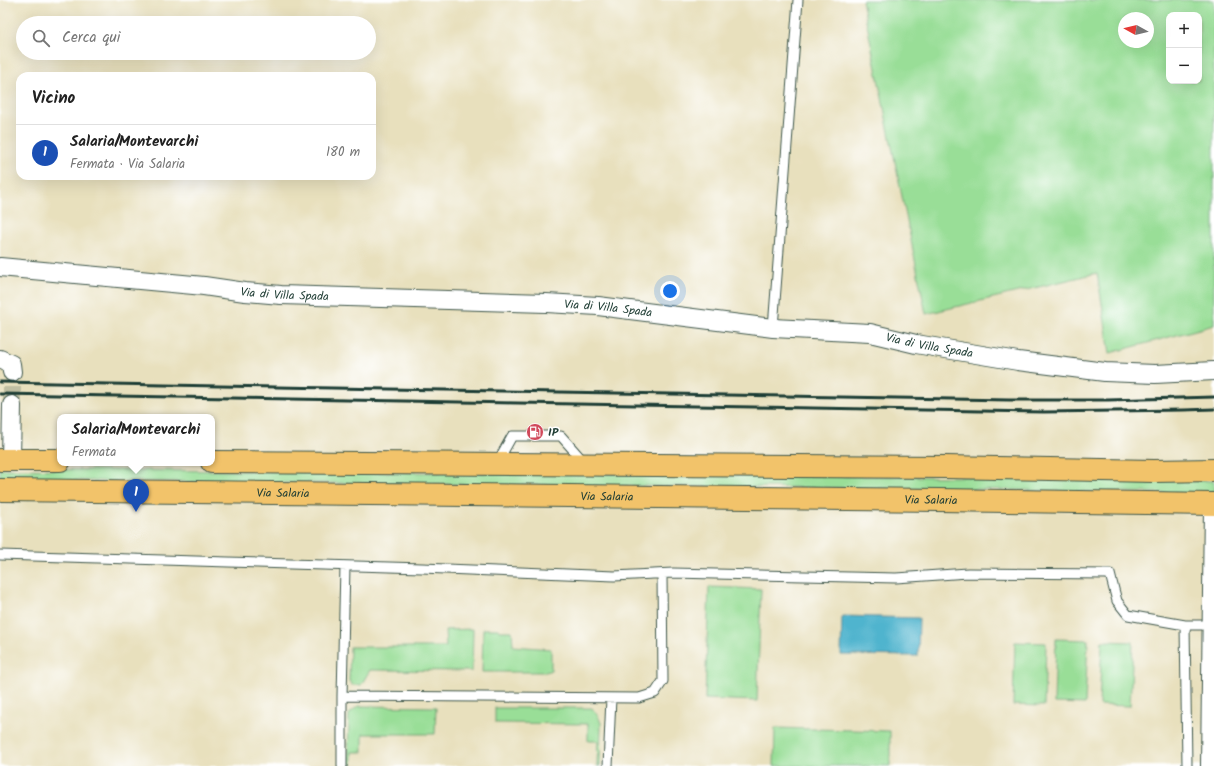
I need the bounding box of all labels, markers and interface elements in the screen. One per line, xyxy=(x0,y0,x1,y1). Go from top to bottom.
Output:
north arrow xyxy=(1118,12,1154,48)
map controls xyxy=(1166,12,1202,84)
button: + xyxy=(1166,12,1202,48)
search box xyxy=(16,16,376,60)
text: Cerca qui xyxy=(62,26,120,50)
icon: search xyxy=(30,27,52,49)
button: − xyxy=(1166,48,1202,84)
text: Vicino xyxy=(32,85,75,112)
text: Salaria/Montevarchi xyxy=(70,130,198,154)
text: 1 xyxy=(43,142,47,163)
text: 180 m xyxy=(326,142,360,163)
text: Fermata · Via Salaria xyxy=(70,154,185,175)
your location xyxy=(660,281,680,301)
street label: Via di Villa Spada xyxy=(239,282,329,306)
street label: Via di Villa Spada xyxy=(564,295,654,323)
street label: Via di Villa Spada xyxy=(884,328,975,363)
popup xyxy=(57,414,215,466)
text: Salaria/Montevarchi xyxy=(72,418,200,442)
fuel station icon: IP xyxy=(525,422,545,442)
place label: IP xyxy=(548,423,559,442)
text: Fermata xyxy=(72,442,116,463)
pin: 1 xyxy=(123,479,149,512)
street label: Via Salaria xyxy=(256,484,310,503)
street label: Via Salaria xyxy=(580,487,634,507)
street label: Via Salaria xyxy=(904,491,958,510)

